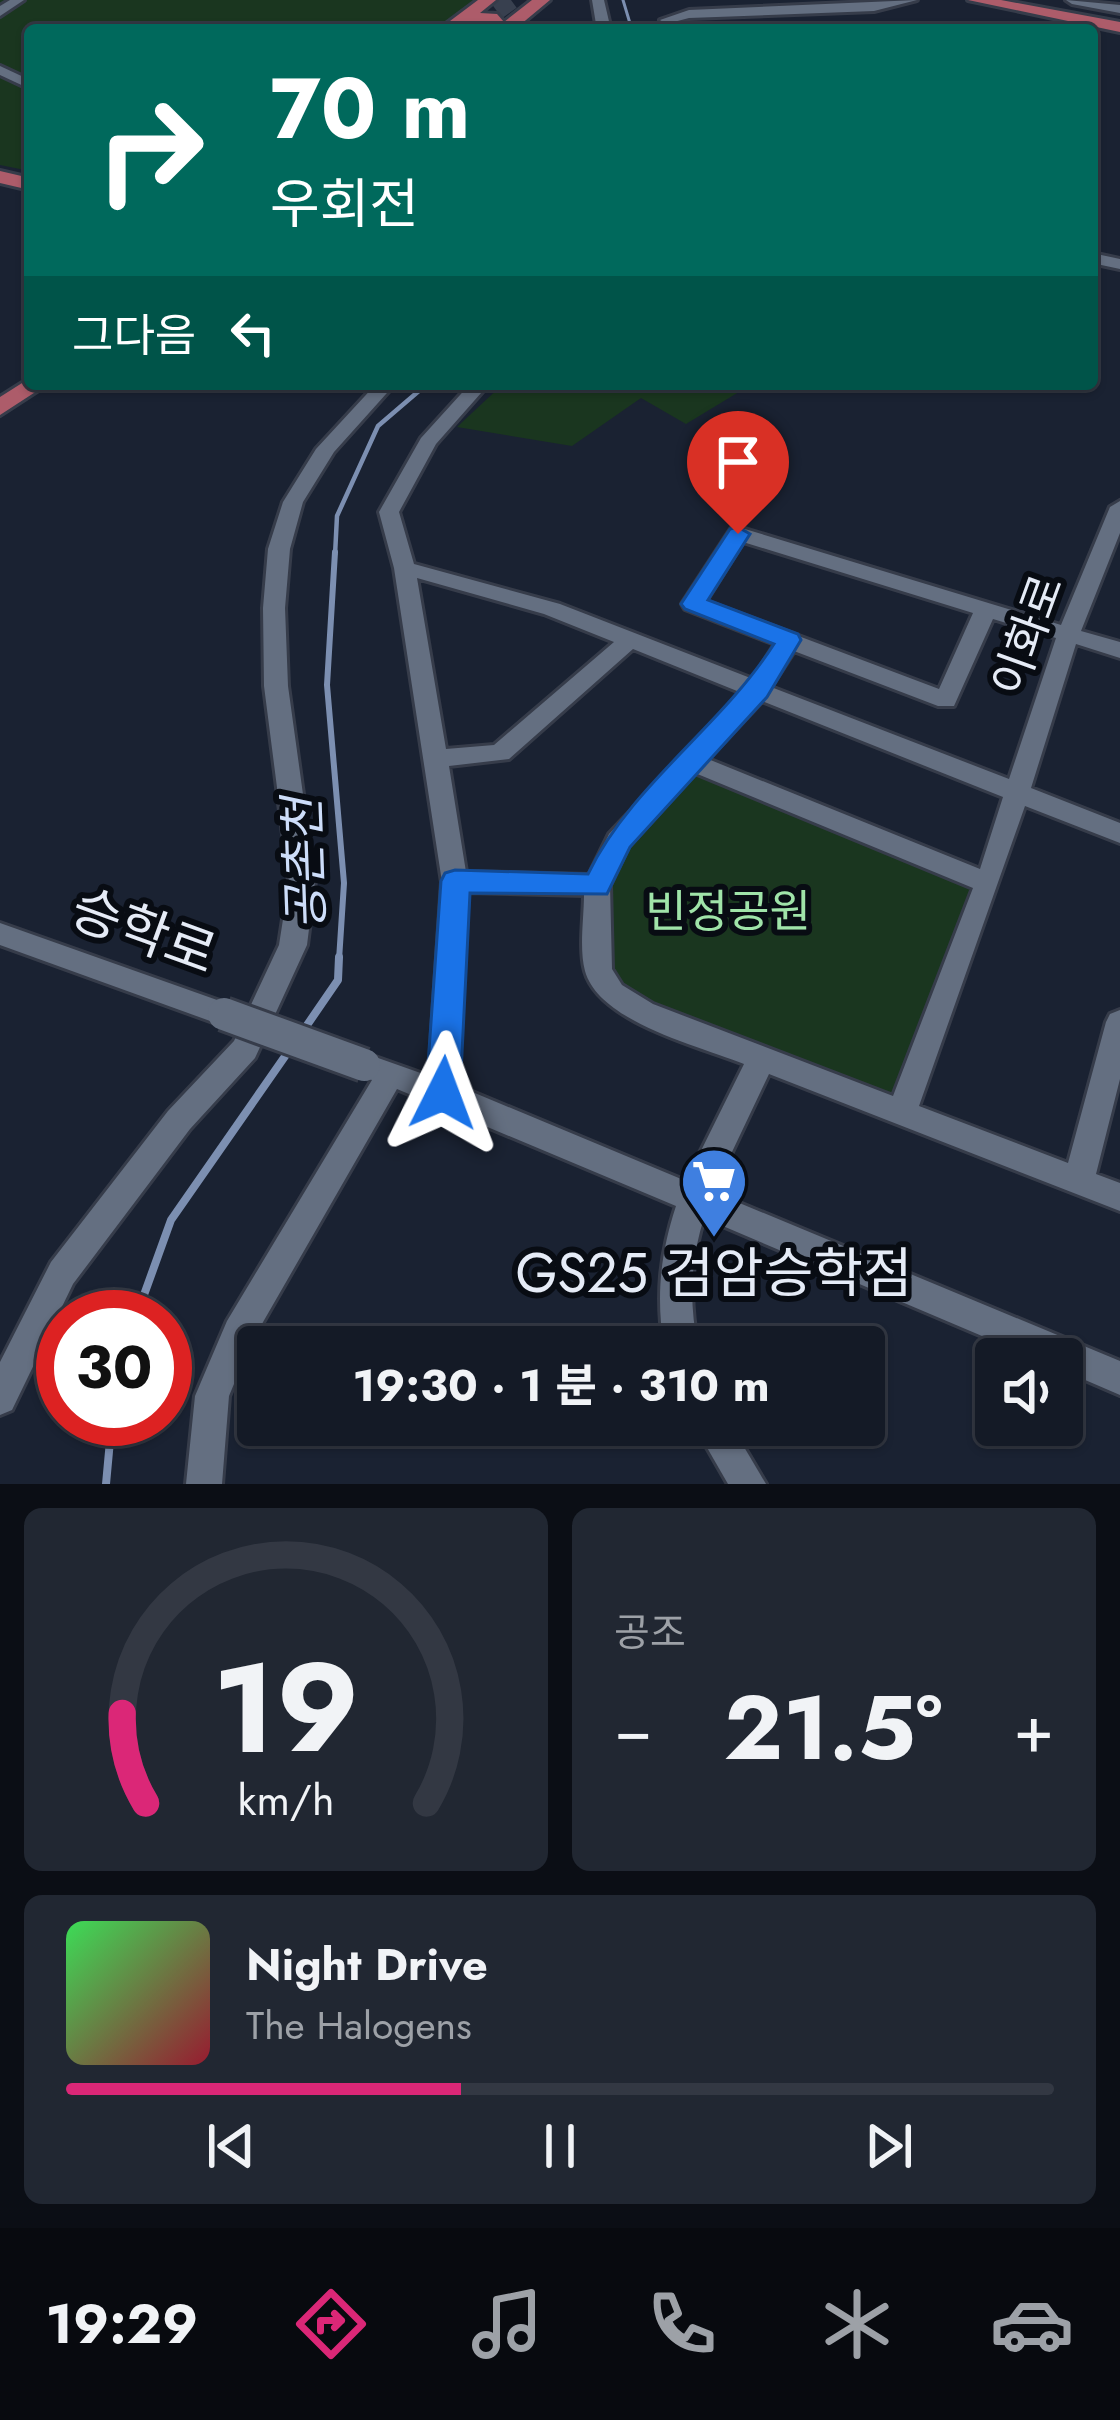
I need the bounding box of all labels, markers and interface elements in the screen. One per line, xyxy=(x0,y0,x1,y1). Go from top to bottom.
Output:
text: 70 m xyxy=(270,48,470,170)
icon: right xyxy=(72,72,228,228)
text: 우회전 xyxy=(270,165,419,243)
icon: left xyxy=(220,300,286,366)
text: 그다음 xyxy=(72,303,196,368)
pin xyxy=(687,411,789,534)
icon: arrive xyxy=(705,429,771,495)
street label: 이화로 xyxy=(976,566,1079,705)
water label: 공촌천 xyxy=(268,792,341,931)
street label: 승학로 xyxy=(61,869,227,993)
park label: 빈정공원 xyxy=(645,879,811,944)
position arrow xyxy=(380,1030,506,1156)
supermarket icon: GS25 검암승학점 xyxy=(679,1146,749,1240)
place label: GS25 검암승학점 xyxy=(515,1234,913,1312)
speed limit sign: 30 xyxy=(36,1290,192,1446)
map controls xyxy=(975,1338,1083,1446)
button: sound xyxy=(975,1338,1083,1446)
text: 19:30 · 1 분 · 310 m xyxy=(352,1353,770,1418)
text: 공조 xyxy=(614,1604,686,1661)
text: 19 xyxy=(212,1618,360,1799)
text: 21.5° xyxy=(724,1663,942,1793)
text: − xyxy=(614,1681,653,1777)
text: + xyxy=(1013,1681,1054,1777)
text: km/h xyxy=(238,1768,334,1830)
text: Night Drive xyxy=(246,1932,488,1997)
text: The Halogens xyxy=(246,1997,472,2054)
icon: previous xyxy=(198,2113,264,2179)
icon: pause xyxy=(527,2113,593,2179)
icon: next xyxy=(856,2113,922,2179)
icon: directions xyxy=(289,2282,373,2366)
icon: music xyxy=(465,2282,549,2366)
icon: phone xyxy=(640,2282,724,2366)
icon: climate xyxy=(815,2282,899,2366)
icon: car xyxy=(990,2282,1074,2366)
text: 19:29 xyxy=(46,2285,198,2363)

